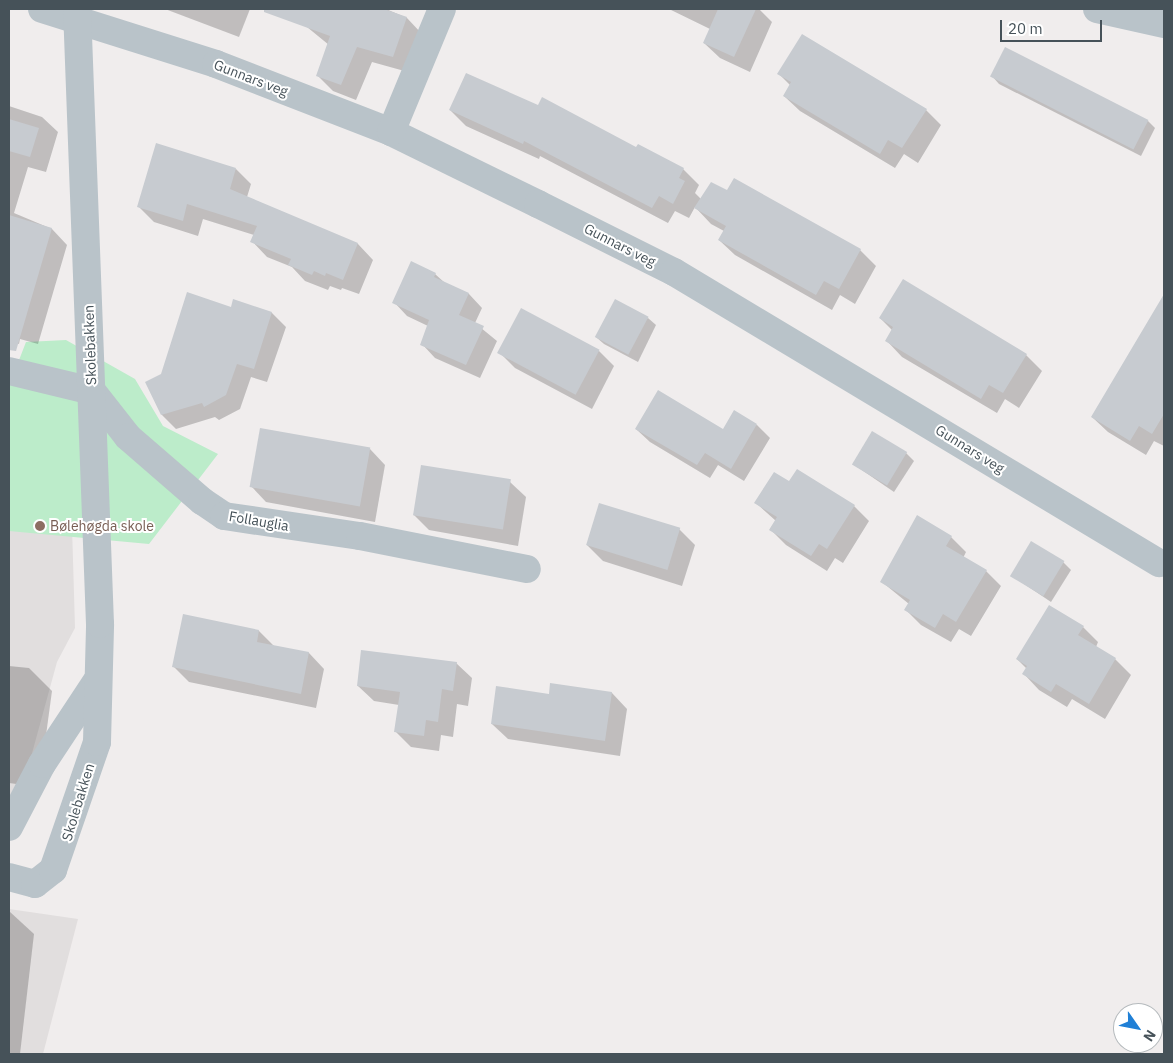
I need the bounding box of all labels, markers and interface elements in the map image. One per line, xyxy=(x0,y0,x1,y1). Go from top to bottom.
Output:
scale bar xyxy=(1003,10,1106,42)
text: 20 m xyxy=(1008,19,1043,38)
street label: Gunnars veg xyxy=(211,56,291,100)
street label: Gunnars veg xyxy=(581,220,659,270)
street label: Skolebakken xyxy=(80,305,100,385)
street label: Gunnars veg xyxy=(932,421,1008,477)
street label: Follauglia xyxy=(228,507,290,535)
place label: Bølehøgda skole xyxy=(50,518,154,534)
marker: Bølehøgda skole xyxy=(34,520,46,532)
street label: Skolebakken xyxy=(58,761,98,843)
north arrow xyxy=(1113,1003,1163,1053)
text: N xyxy=(1139,1026,1160,1045)

